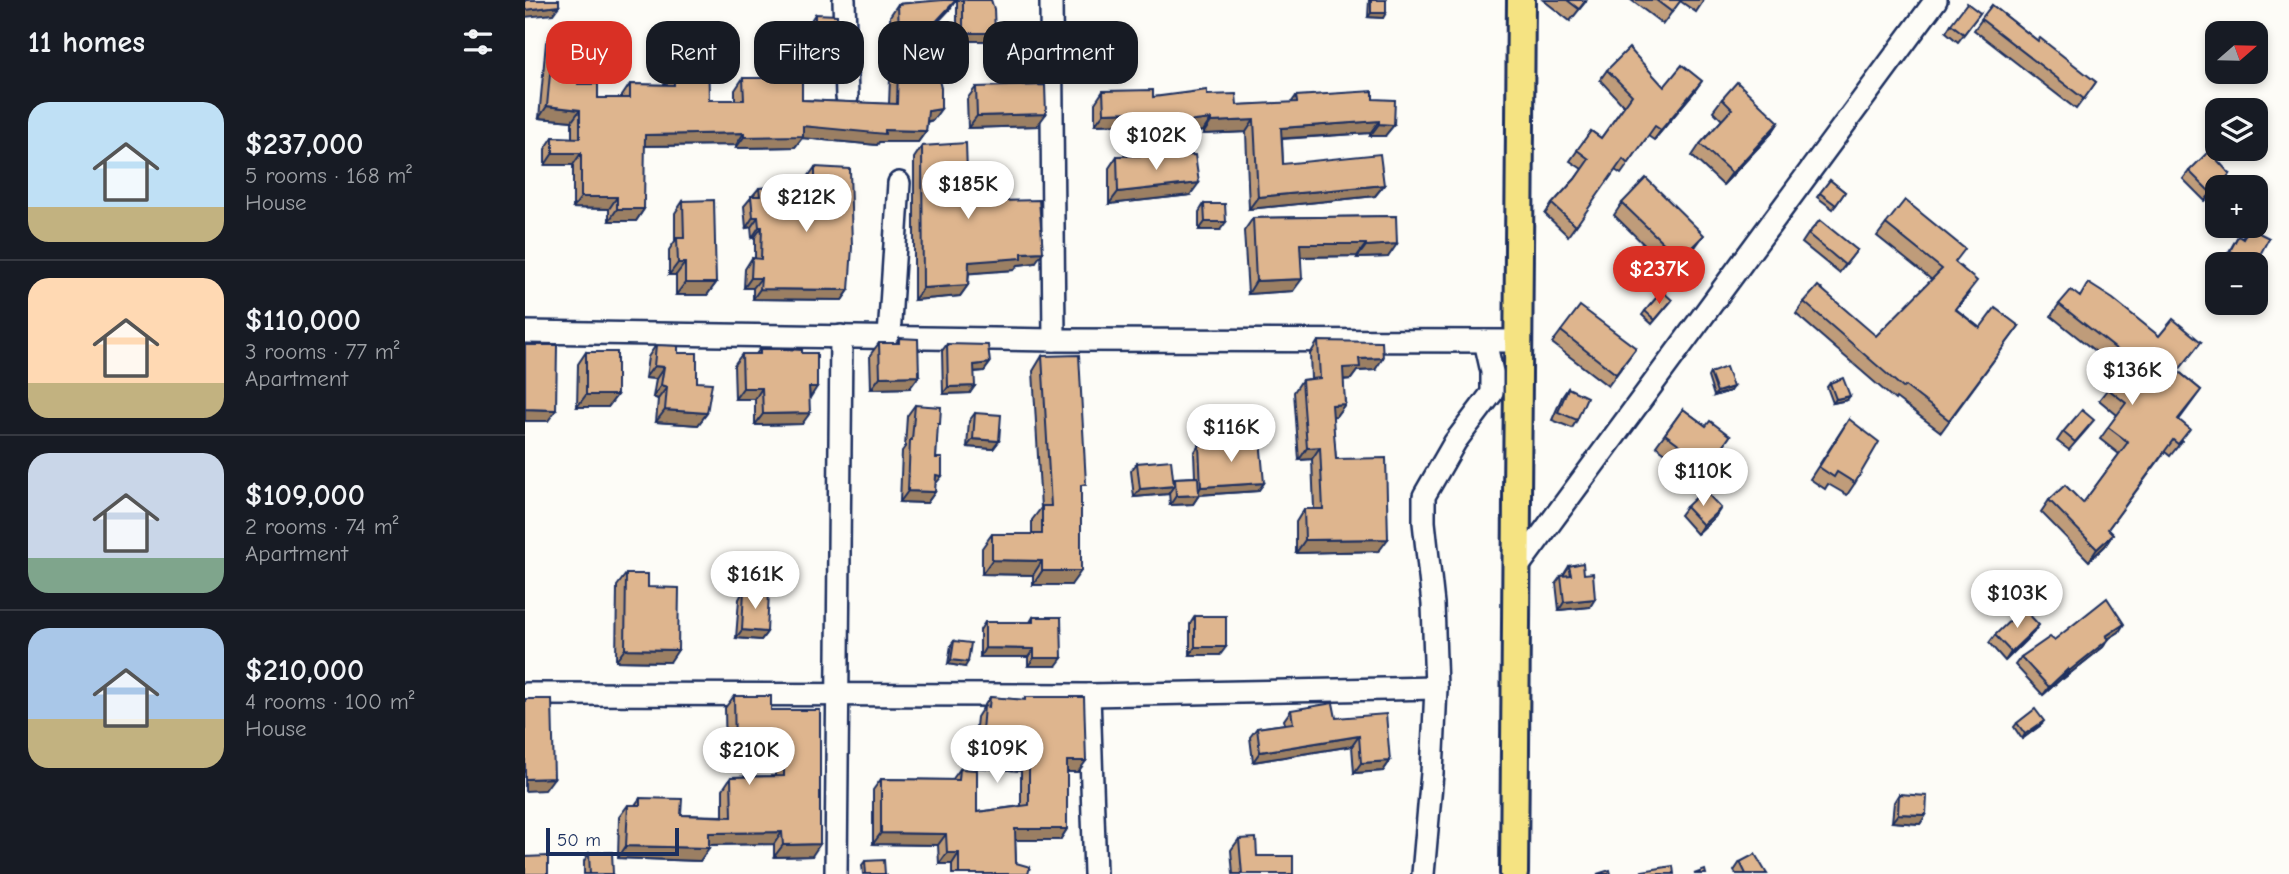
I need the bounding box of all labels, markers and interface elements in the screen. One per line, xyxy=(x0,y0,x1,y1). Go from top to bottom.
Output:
chip: Buy xyxy=(546,21,632,84)
chip: Rent xyxy=(646,21,740,84)
chip: Filters xyxy=(754,21,864,84)
chip: New xyxy=(878,21,969,84)
chip: Apartment xyxy=(983,21,1138,84)
north arrow xyxy=(2205,21,2268,84)
map controls xyxy=(2205,21,2268,315)
icon: filters xyxy=(459,23,497,61)
text: 11 homes xyxy=(28,25,145,60)
button: layers xyxy=(2205,98,2268,161)
pin: $102K xyxy=(1107,113,1205,172)
text: $102K xyxy=(1126,121,1186,148)
text: $237,000 xyxy=(245,127,364,162)
icon: home xyxy=(84,130,168,214)
text: 5 rooms · 168 m² xyxy=(245,162,412,189)
pin: $185K xyxy=(919,162,1017,221)
text: $185K xyxy=(938,170,998,197)
pin: $212K xyxy=(757,174,855,234)
button: + xyxy=(2205,175,2268,238)
text: $212K xyxy=(777,183,835,210)
text: House xyxy=(245,189,307,216)
pin: $237K xyxy=(1610,246,1708,306)
button: − xyxy=(2205,252,2268,315)
text: $237K xyxy=(1629,255,1689,282)
text: $110,000 xyxy=(245,303,361,338)
icon: home xyxy=(84,306,168,390)
text: 3 rooms · 77 m² xyxy=(245,338,400,365)
pin: $136K xyxy=(2083,348,2181,407)
text: $136K xyxy=(2102,356,2162,383)
text: Apartment xyxy=(245,365,348,392)
pin: $116K xyxy=(1182,405,1280,464)
text: $116K xyxy=(1203,413,1259,440)
pin: $110K xyxy=(1654,448,1752,508)
text: $110K xyxy=(1674,457,1732,484)
text: $109,000 xyxy=(245,478,365,513)
icon: home xyxy=(84,481,168,565)
text: 2 rooms · 74 m² xyxy=(245,513,398,540)
text: Apartment xyxy=(245,540,348,567)
pin: $161K xyxy=(706,552,804,611)
text: $161K xyxy=(727,560,783,587)
pin: $103K xyxy=(1968,570,2066,630)
text: $103K xyxy=(1987,579,2047,606)
text: $210,000 xyxy=(245,653,364,688)
icon: home xyxy=(84,656,168,740)
text: 4 rooms · 100 m² xyxy=(245,688,414,715)
text: House xyxy=(245,715,307,742)
pin: $109K xyxy=(948,726,1046,785)
pin: $210K xyxy=(700,728,798,787)
text: $109K xyxy=(966,734,1028,761)
text: $210K xyxy=(719,736,779,763)
scale bar xyxy=(546,825,679,857)
text: 50 m xyxy=(557,829,601,851)

